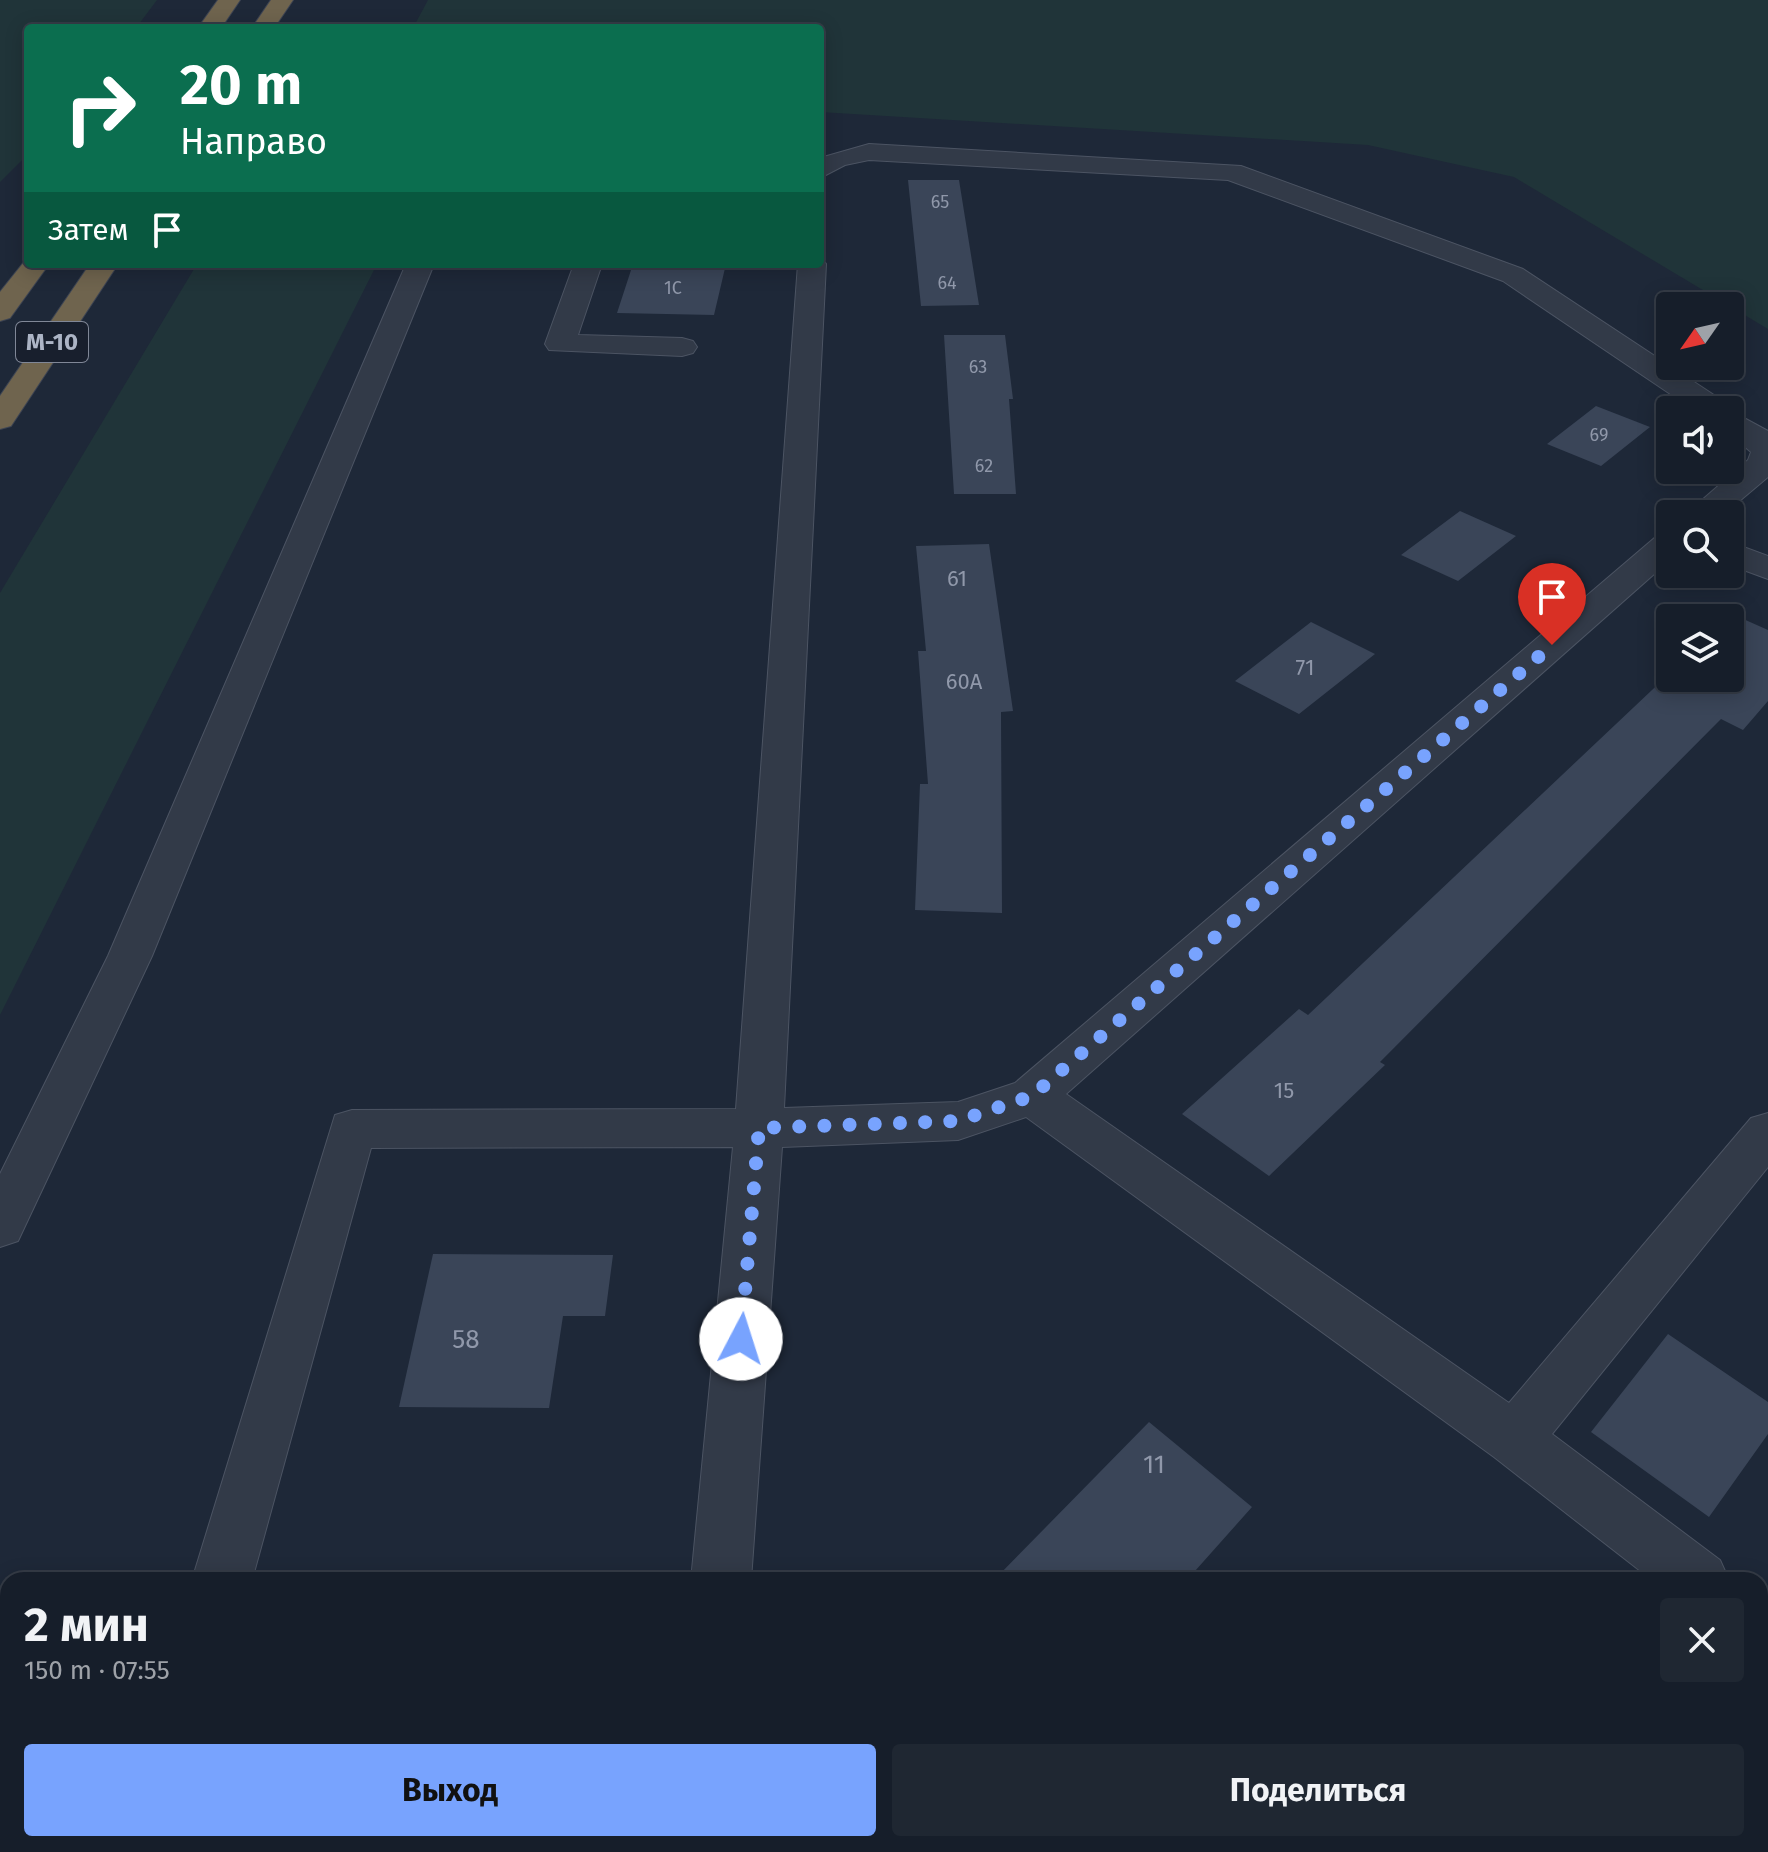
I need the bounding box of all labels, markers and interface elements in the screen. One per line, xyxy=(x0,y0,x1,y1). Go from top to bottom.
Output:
text: 20 m xyxy=(180,52,302,119)
icon: right xyxy=(48,56,152,160)
text: Направо xyxy=(180,120,327,164)
house number: 65 xyxy=(931,191,949,213)
icon: arrive xyxy=(145,208,189,252)
text: Затем xyxy=(48,212,129,248)
house number: 64 xyxy=(937,272,957,294)
house number: 1С xyxy=(664,277,682,299)
north arrow xyxy=(1656,292,1744,380)
map controls xyxy=(1656,292,1744,692)
road number: М-10 xyxy=(16,322,88,362)
house number: 63 xyxy=(969,356,987,378)
button: sound xyxy=(1656,396,1744,484)
house number: 69 xyxy=(1590,424,1608,446)
house number: 62 xyxy=(975,455,993,477)
button: search xyxy=(1656,500,1744,588)
pin xyxy=(1518,563,1586,645)
house number: 61 xyxy=(947,565,967,592)
icon: arrive xyxy=(1530,575,1574,619)
button: layers xyxy=(1656,604,1744,692)
house number: 71 xyxy=(1296,654,1314,681)
house number: 60А xyxy=(946,668,983,695)
house number: 15 xyxy=(1274,1077,1294,1104)
position arrow xyxy=(699,1297,783,1381)
house number: 58 xyxy=(452,1324,480,1355)
house number: 11 xyxy=(1143,1449,1165,1480)
text: 2 мин xyxy=(24,1596,149,1654)
button: close xyxy=(1660,1598,1744,1682)
text: 150 m · 07:55 xyxy=(24,1655,170,1686)
button: Выход xyxy=(24,1744,876,1836)
button: Поделиться xyxy=(892,1744,1744,1836)

